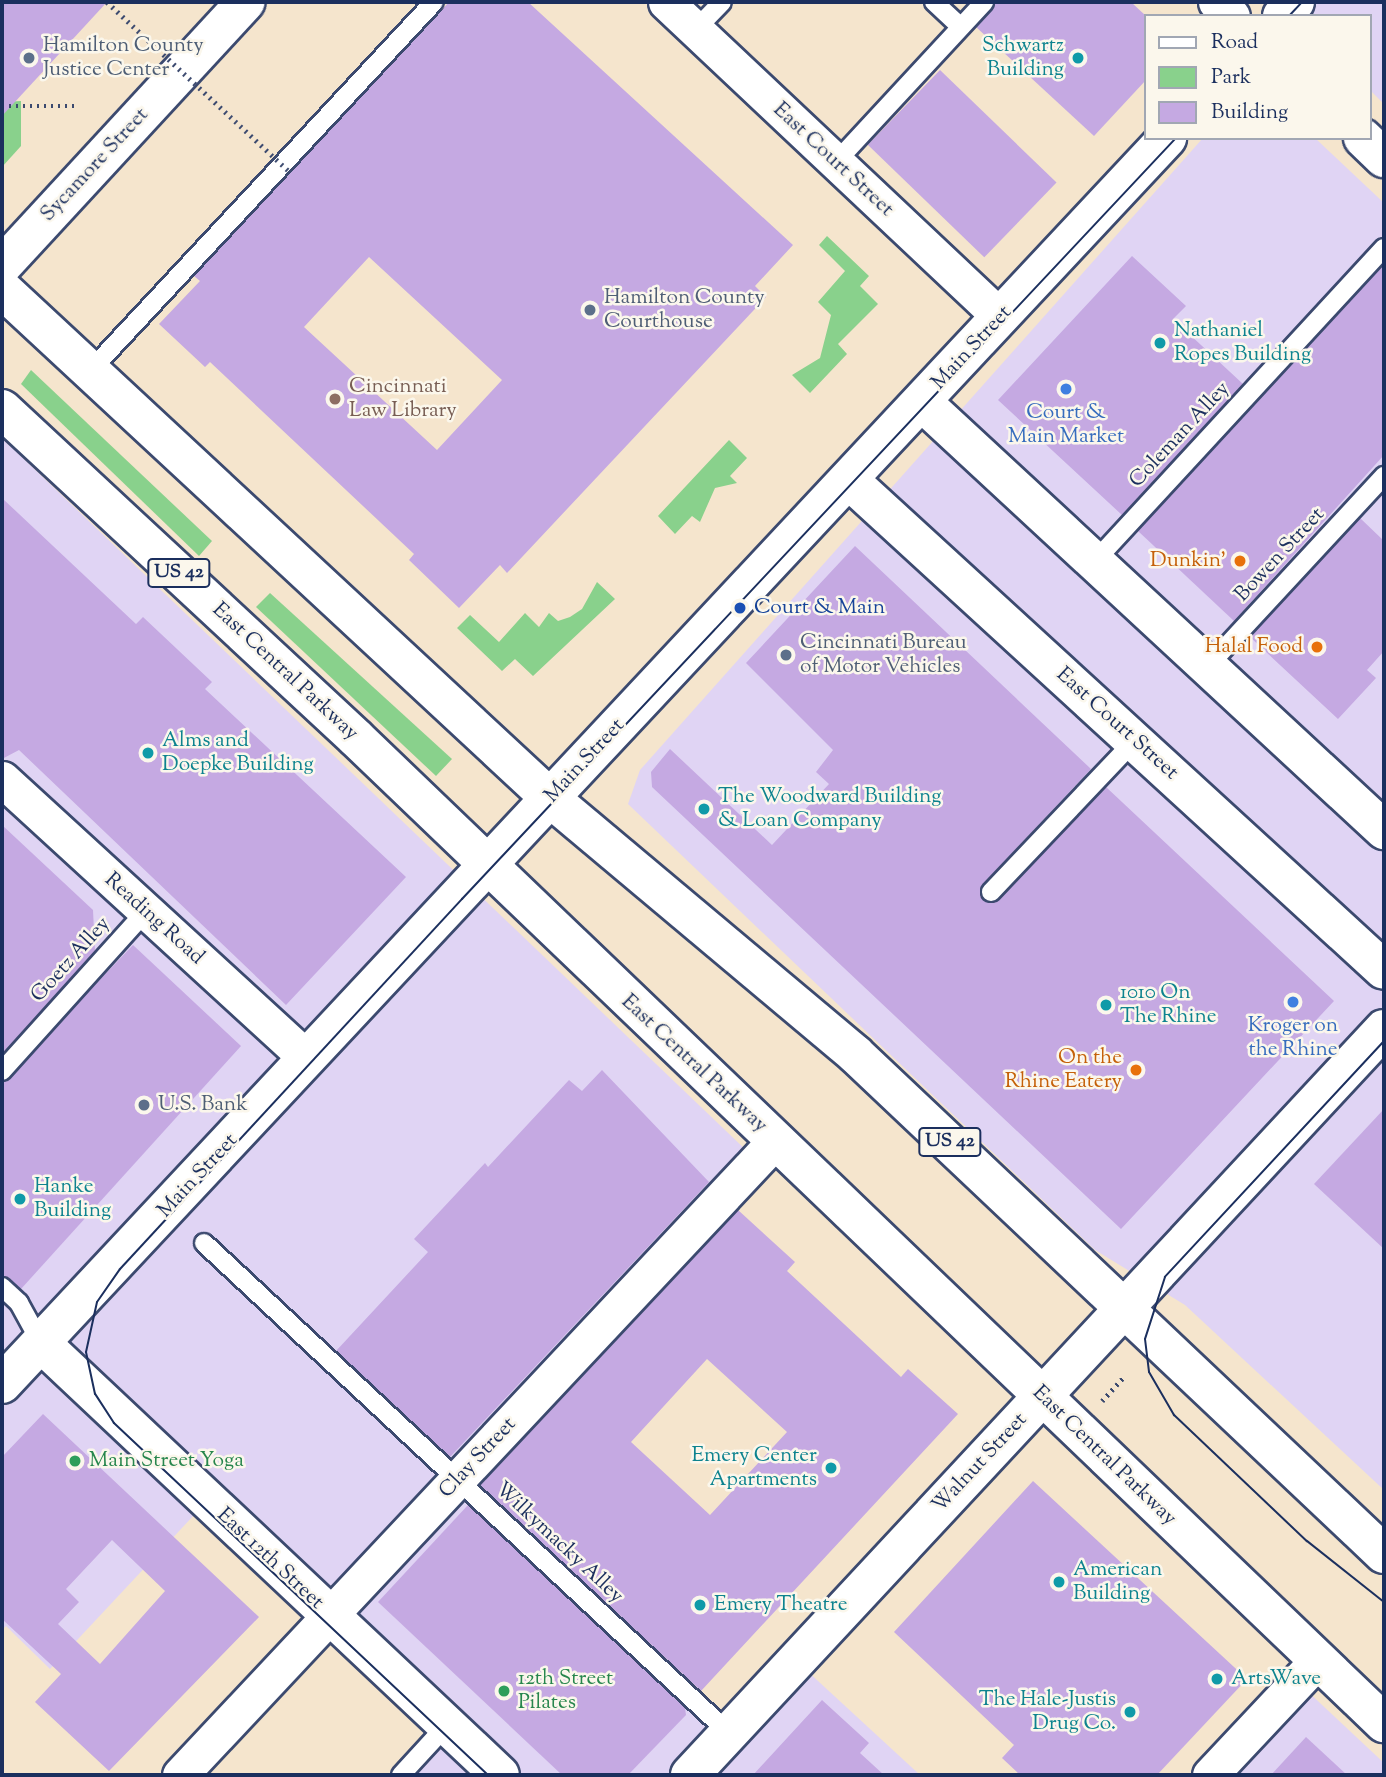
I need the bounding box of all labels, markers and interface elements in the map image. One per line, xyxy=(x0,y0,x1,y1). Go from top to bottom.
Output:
legend xyxy=(1144,14,1372,140)
text: Road xyxy=(1211,28,1258,58)
place label: Hamilton County Justice Center xyxy=(43,33,204,83)
place label: Schwartz Building xyxy=(982,33,1064,83)
marker: Hamilton County Justice Center xyxy=(21,50,37,66)
marker: Schwartz Building xyxy=(1070,50,1086,66)
text: Park xyxy=(1211,63,1251,93)
street label: East Court Street xyxy=(767,98,899,222)
text: Building xyxy=(1211,98,1288,128)
street label: Sycamore Street xyxy=(36,103,154,227)
place label: Hamilton County Courthouse xyxy=(604,285,765,335)
street label: Main Street xyxy=(927,301,1017,395)
marker: Hamilton County Courthouse xyxy=(582,302,598,318)
place label: Nathaniel Ropes Building xyxy=(1174,318,1311,368)
marker: Nathaniel Ropes Building xyxy=(1152,335,1168,351)
place label: Cincinnati Law Library xyxy=(349,374,457,424)
street label: Coleman Alley xyxy=(1125,377,1235,493)
marker: Court & Main Market xyxy=(1058,381,1074,397)
marker: Cincinnati Law Library xyxy=(327,391,343,407)
place label: Court & Main Market xyxy=(1008,400,1124,450)
street label: Bowen Street xyxy=(1230,502,1330,608)
place label: Dunkin' xyxy=(1150,548,1226,574)
marker: Dunkin' xyxy=(1232,553,1248,569)
road number: US 42 xyxy=(146,558,212,588)
place label: Court & Main xyxy=(754,595,885,621)
street label: East Central Parkway xyxy=(207,598,363,746)
marker: Court & Main xyxy=(732,600,748,616)
place label: Cincinnati Bureau of Motor Vehicles xyxy=(800,630,967,680)
place label: Halal Food xyxy=(1205,634,1303,660)
marker: Halal Food xyxy=(1309,639,1325,655)
marker: Cincinnati Bureau of Motor Vehicles xyxy=(778,647,794,663)
street label: East Court Street xyxy=(1051,662,1183,786)
street label: Main Street xyxy=(540,714,630,808)
place label: Alms and Doepke Building xyxy=(162,728,314,778)
marker: Alms and Doepke Building xyxy=(140,745,156,761)
place label: The Woodward Building & Loan Company xyxy=(718,784,942,834)
marker: The Woodward Building & Loan Company xyxy=(696,801,712,817)
street label: Reading Road xyxy=(99,868,209,970)
street label: Goetz Alley xyxy=(26,912,116,1008)
place label: 1010 On The Rhine xyxy=(1120,980,1216,1030)
street label: East Central Parkway xyxy=(616,990,772,1138)
marker: Kroger on the Rhine xyxy=(1285,994,1301,1010)
marker: 1010 On The Rhine xyxy=(1098,997,1114,1013)
place label: Kroger on the Rhine xyxy=(1248,1013,1338,1063)
place label: On the Rhine Eatery xyxy=(1005,1045,1122,1095)
marker: On the Rhine Eatery xyxy=(1128,1062,1144,1078)
place label: U.S. Bank xyxy=(158,1092,248,1118)
marker: U.S. Bank xyxy=(136,1097,152,1113)
road number: US 42 xyxy=(917,1126,983,1158)
street label: Main Street xyxy=(153,1129,243,1223)
place label: Hanke Building xyxy=(34,1174,111,1224)
marker: Hanke Building xyxy=(12,1191,28,1207)
street label: East Central Parkway xyxy=(1027,1381,1181,1531)
street label: Walnut Street xyxy=(927,1408,1033,1518)
street label: Clay Street xyxy=(434,1412,522,1504)
place label: Emery Center Apartments xyxy=(691,1443,817,1493)
place label: Main Street Yoga xyxy=(89,1448,244,1474)
marker: Main Street Yoga xyxy=(67,1453,83,1469)
marker: Emery Center Apartments xyxy=(823,1460,839,1476)
street label: Wilkymacky Alley xyxy=(490,1477,628,1609)
street label: East 12th Street xyxy=(211,1503,329,1615)
place label: American Building xyxy=(1073,1557,1162,1607)
marker: American Building xyxy=(1051,1574,1067,1590)
place label: Emery Theatre xyxy=(714,1592,847,1618)
marker: Emery Theatre xyxy=(692,1597,708,1613)
place label: 12th Street Pilates xyxy=(518,1666,613,1716)
place label: ArtsWave xyxy=(1231,1666,1321,1692)
marker: ArtsWave xyxy=(1209,1671,1225,1687)
marker: 12th Street Pilates xyxy=(496,1683,512,1699)
place label: The Hale-Justis Drug Co. xyxy=(979,1687,1116,1737)
marker: The Hale-Justis Drug Co. xyxy=(1122,1704,1138,1720)

